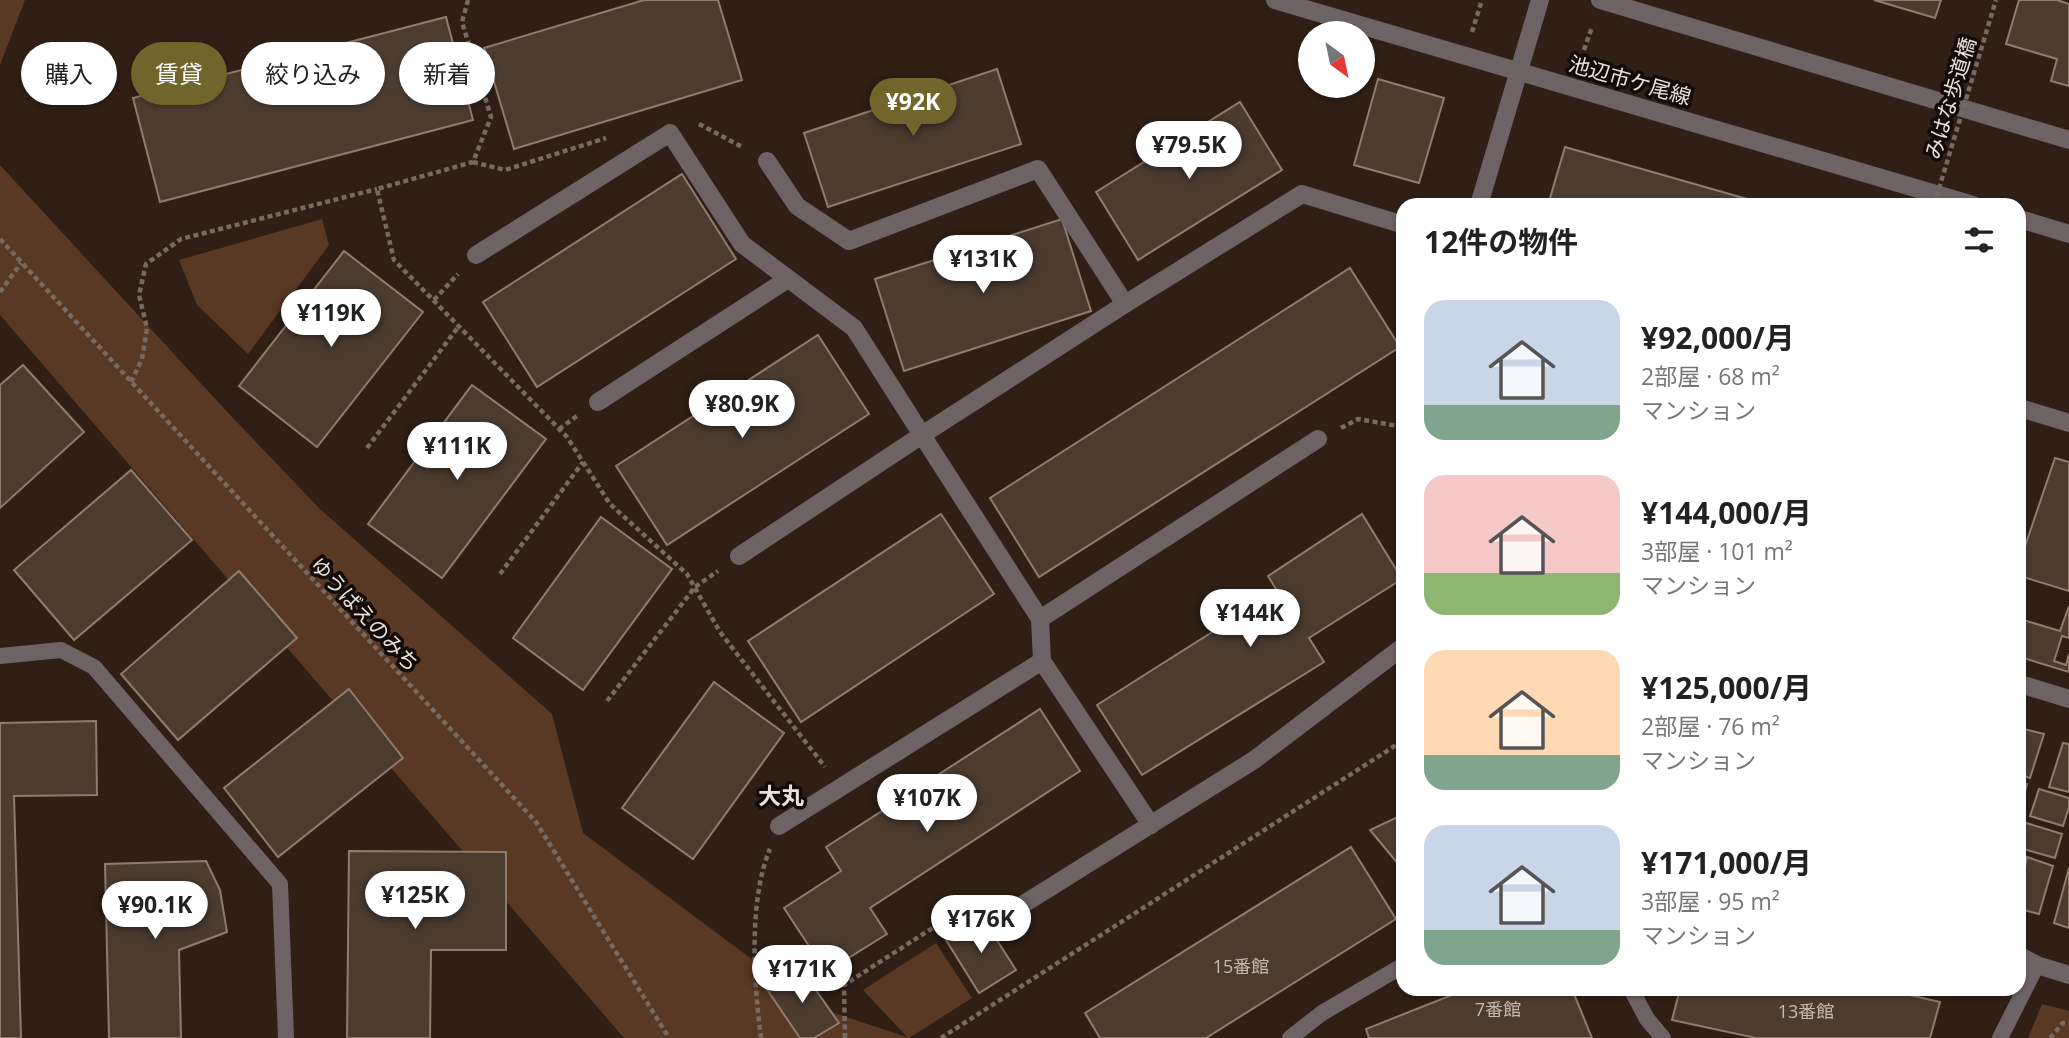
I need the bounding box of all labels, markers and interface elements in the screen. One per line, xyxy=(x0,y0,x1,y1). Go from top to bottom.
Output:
north arrow xyxy=(1298,21,1376,98)
map controls xyxy=(1298,21,1375,98)
street label: みはな歩道橋 xyxy=(1918,34,1982,162)
chip: 購入 xyxy=(21,42,117,105)
chip: 賃貸 xyxy=(131,42,227,105)
chip: 絞り込み xyxy=(241,42,385,105)
chip: 新着 xyxy=(399,42,495,105)
street label: 池辺市ケ尾線 xyxy=(1566,49,1694,111)
pin: ¥92K xyxy=(872,78,954,138)
text: ¥92K xyxy=(886,85,940,117)
pin: ¥79.5K xyxy=(1132,122,1246,181)
text: ¥79.5K xyxy=(1152,128,1226,160)
text: 12件の物件 xyxy=(1424,221,1578,262)
icon: filters xyxy=(1960,221,1998,259)
pin: ¥131K xyxy=(934,236,1032,295)
text: ¥131K xyxy=(949,242,1017,274)
pin: ¥119K xyxy=(282,290,380,349)
text: ¥119K xyxy=(297,296,365,328)
text: ¥92,000/月 xyxy=(1641,317,1795,358)
icon: home xyxy=(1480,328,1564,412)
text: 2部屋 · 68 m² xyxy=(1641,360,1780,392)
pin: ¥80.9K xyxy=(685,380,799,440)
text: ¥80.9K xyxy=(705,387,779,419)
text: マンション xyxy=(1641,394,1756,426)
pin: ¥111K xyxy=(408,422,506,482)
text: ¥111K xyxy=(423,429,491,461)
text: ¥144,000/月 xyxy=(1641,492,1812,533)
icon: home xyxy=(1480,503,1564,587)
text: 3部屋 · 101 m² xyxy=(1641,535,1793,567)
street label: ゆうばえのみち xyxy=(305,551,425,677)
text: マンション xyxy=(1641,569,1756,601)
pin: ¥144K xyxy=(1201,590,1299,649)
text: ¥144K xyxy=(1216,596,1284,628)
text: ¥125,000/月 xyxy=(1641,667,1812,708)
icon: home xyxy=(1480,678,1564,762)
text: 2部屋 · 76 m² xyxy=(1641,710,1780,742)
text: マンション xyxy=(1641,744,1756,776)
pin: ¥107K xyxy=(878,774,976,834)
district label: 大丸 xyxy=(758,779,804,811)
text: ¥107K xyxy=(893,781,961,813)
text: ¥171,000/月 xyxy=(1641,842,1812,883)
icon: home xyxy=(1480,853,1564,937)
pin: ¥125K xyxy=(366,872,464,931)
text: ¥125K xyxy=(381,878,449,910)
pin: ¥90.1K xyxy=(98,881,212,941)
text: 3部屋 · 95 m² xyxy=(1641,885,1780,917)
text: ¥90.1K xyxy=(118,888,192,920)
pin: ¥176K xyxy=(932,895,1030,955)
text: ¥176K xyxy=(947,902,1015,934)
text: マンション xyxy=(1641,919,1756,951)
pin: ¥171K xyxy=(753,946,851,1005)
text: ¥171K xyxy=(768,952,836,984)
house number: 15番館 xyxy=(1213,954,1269,978)
house number: 7番館 xyxy=(1475,997,1521,1021)
house number: 13番館 xyxy=(1778,999,1834,1023)

